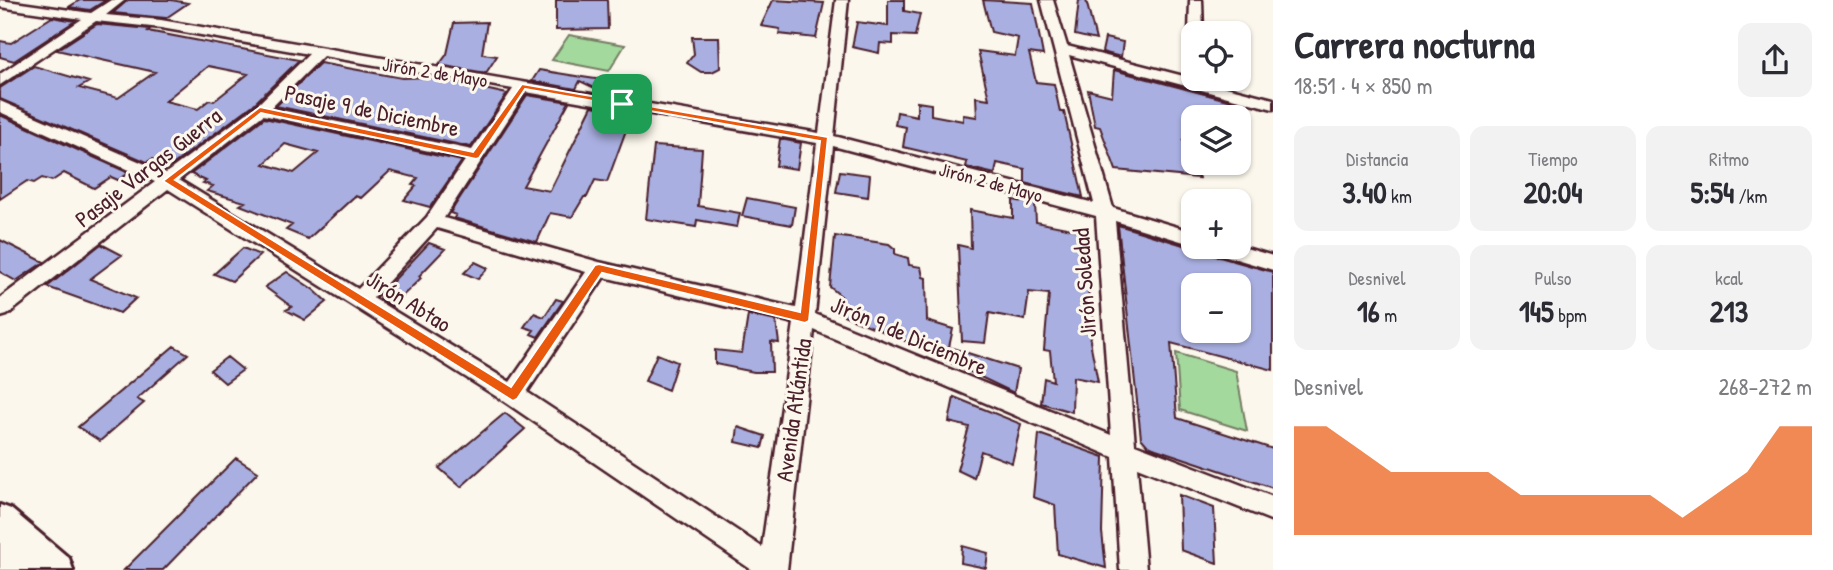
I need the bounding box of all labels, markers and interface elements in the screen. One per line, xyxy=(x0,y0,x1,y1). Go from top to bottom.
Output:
text: Carrera nocturna xyxy=(1294,18,1535,70)
map controls xyxy=(1181,21,1251,343)
button: locate xyxy=(1181,21,1251,91)
button: share xyxy=(1738,23,1812,97)
street label: Jirón 2 de Mayo xyxy=(380,51,490,93)
text: 18:51 · 4 × 850 m xyxy=(1294,70,1432,101)
pin xyxy=(592,74,652,134)
street label: Pasaje 9 de Diciembre xyxy=(282,76,462,144)
icon: arrive xyxy=(603,85,641,123)
street label: Pasaje Vargas Guerra xyxy=(68,100,228,234)
button: layers xyxy=(1181,105,1251,175)
text: Distancia xyxy=(1346,146,1408,172)
text: Tiempo xyxy=(1528,146,1578,172)
text: Ritmo xyxy=(1709,146,1749,172)
street label: Jirón 2 de Mayo xyxy=(936,156,1046,208)
text: 3.40 xyxy=(1342,172,1387,212)
text: 20:04 xyxy=(1523,172,1583,212)
text: 5:54 xyxy=(1691,172,1734,212)
text: km xyxy=(1387,183,1412,209)
text: /km xyxy=(1734,183,1767,209)
button: + xyxy=(1181,189,1251,259)
street label: Jirón Soledad xyxy=(1065,227,1103,339)
street label: Jirón Abtao xyxy=(361,263,457,339)
text: Desnivel xyxy=(1349,265,1405,291)
text: Pulso xyxy=(1535,265,1571,291)
text: kcal xyxy=(1715,265,1743,291)
button: − xyxy=(1181,273,1251,343)
street label: Jirón 9 de Diciembre xyxy=(826,288,992,382)
text: 16 xyxy=(1357,291,1380,331)
text: 145 xyxy=(1519,291,1554,331)
text: 213 xyxy=(1710,291,1748,331)
text: m xyxy=(1380,302,1397,328)
text: bpm xyxy=(1554,302,1587,328)
street label: Avenida Atlántida xyxy=(768,336,818,484)
text: Desnivel xyxy=(1294,371,1363,402)
text: 268–272 m xyxy=(1719,371,1812,402)

